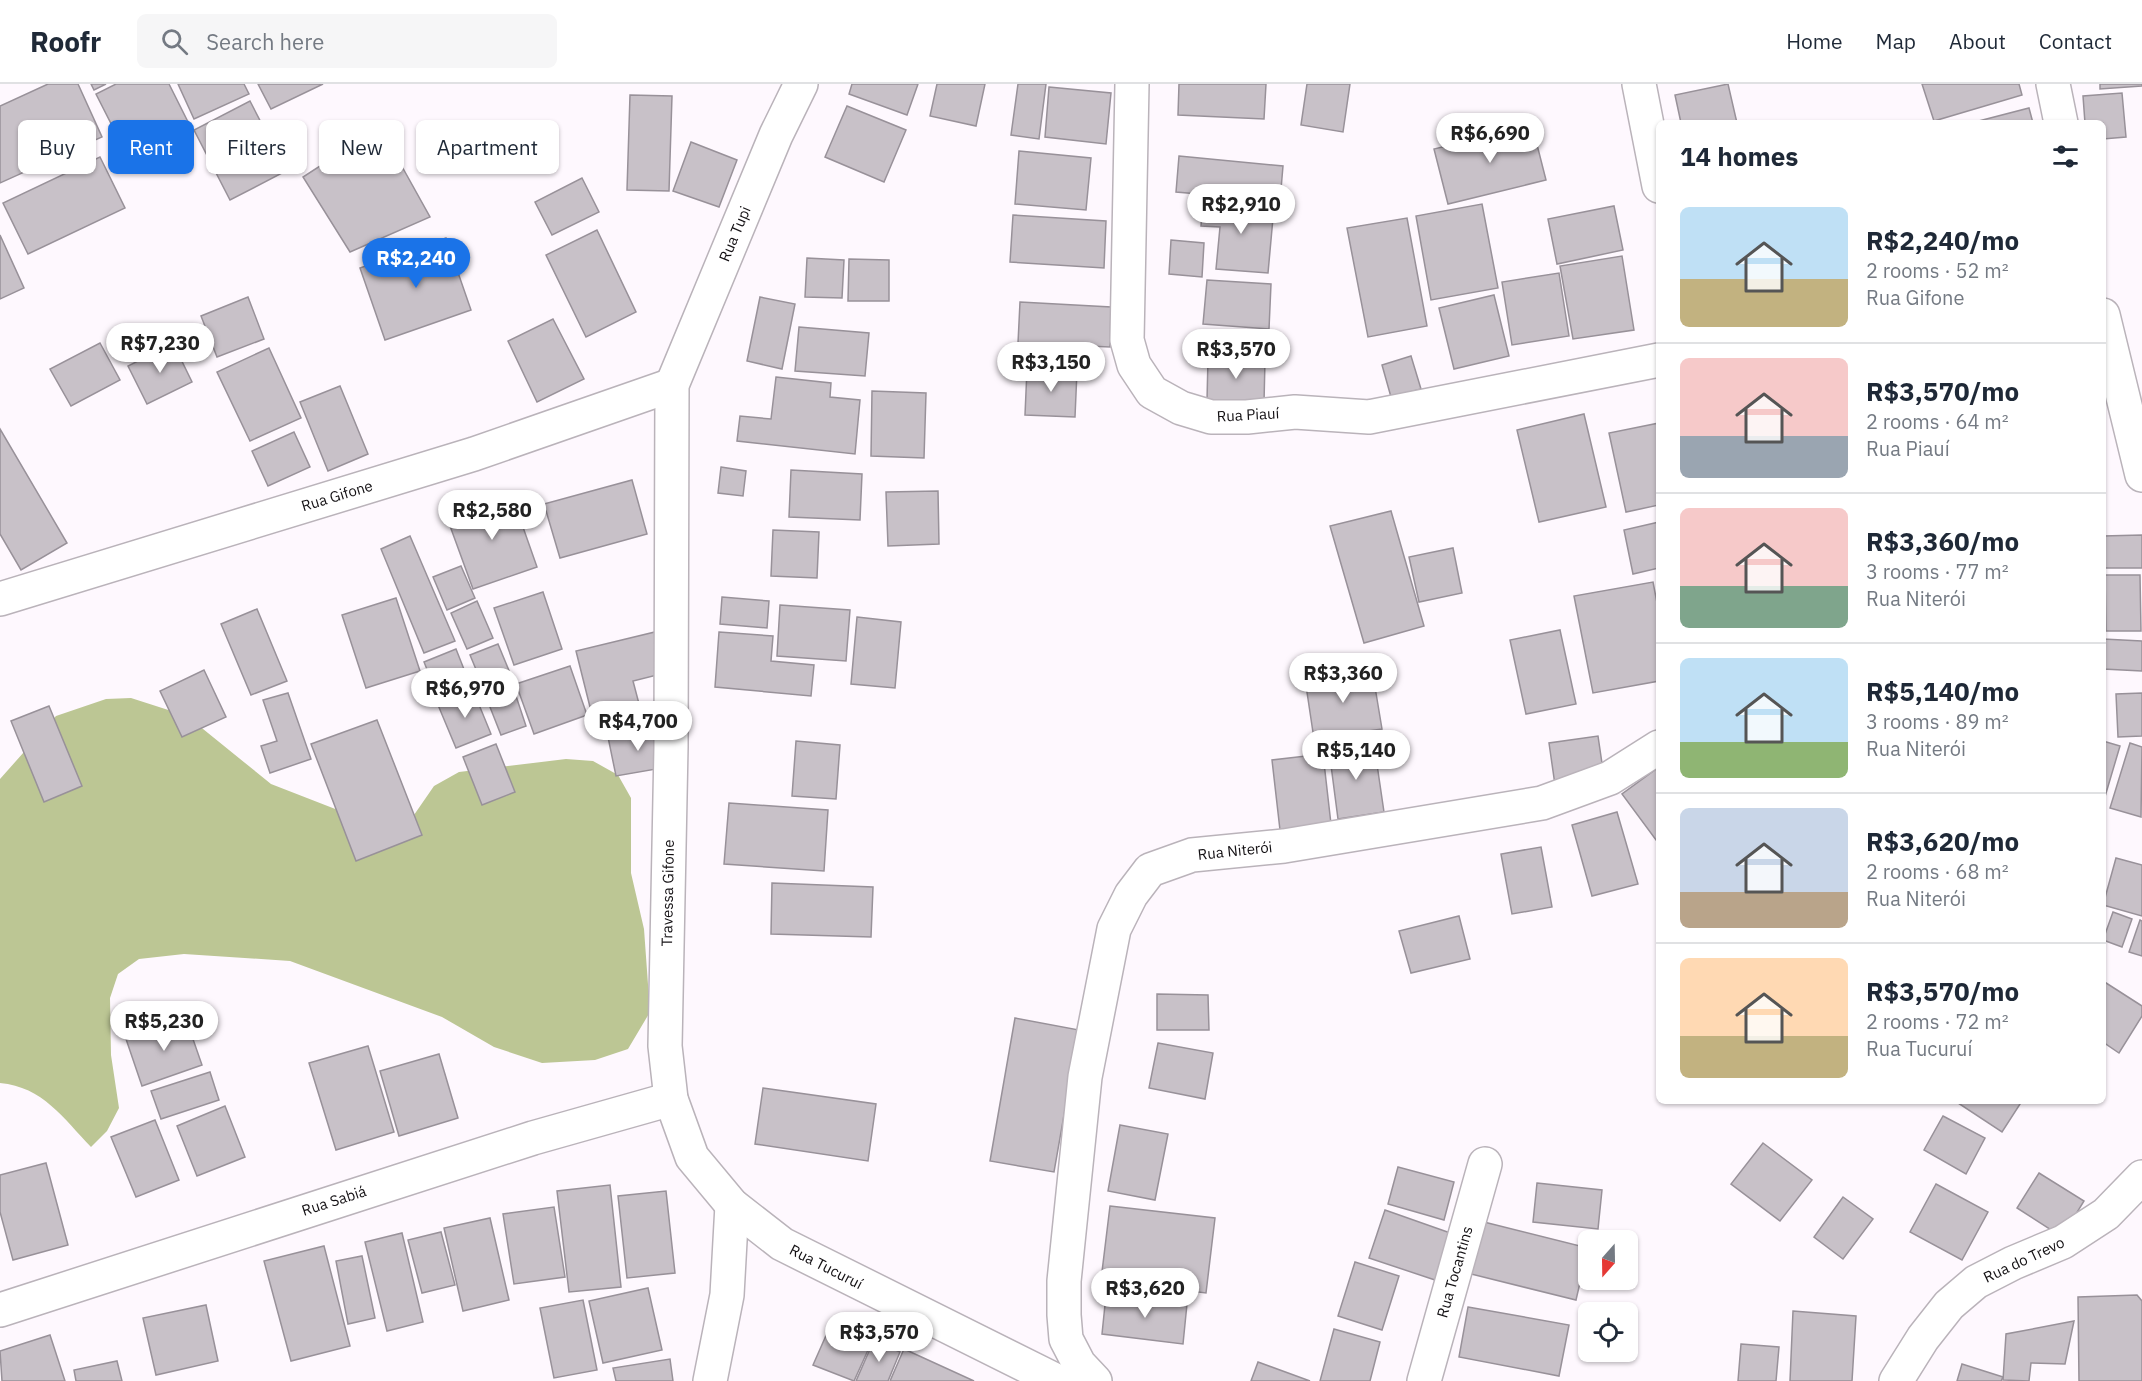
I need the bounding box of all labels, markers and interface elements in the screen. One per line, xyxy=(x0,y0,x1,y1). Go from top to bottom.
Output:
search box xyxy=(137,14,557,68)
text: Roofr xyxy=(30,23,101,60)
icon: search xyxy=(158,25,191,58)
text: Search here xyxy=(206,27,324,56)
text: Home xyxy=(1786,27,1843,55)
text: Map xyxy=(1876,27,1916,55)
text: About xyxy=(1949,27,2006,55)
text: Contact xyxy=(2039,27,2112,55)
pin: R$6,690 xyxy=(1435,113,1545,164)
text: R$6,690 xyxy=(1450,119,1530,146)
chip: Buy xyxy=(18,120,96,174)
chip: Rent xyxy=(108,120,194,174)
chip: Filters xyxy=(206,120,307,174)
chip: New xyxy=(319,120,404,174)
chip: Apartment xyxy=(416,120,559,174)
text: 14 homes xyxy=(1680,139,1798,173)
icon: filters xyxy=(2049,140,2082,173)
pin: R$2,910 xyxy=(1186,184,1296,235)
text: R$2,910 xyxy=(1201,190,1281,217)
street label: Rua Tupi xyxy=(714,203,755,264)
text: R$2,240/mo xyxy=(1866,223,2019,257)
icon: home xyxy=(1728,231,1800,303)
pin: R$2,240 xyxy=(361,238,471,289)
text: R$2,240 xyxy=(376,244,456,271)
text: 2 rooms · 52 m² xyxy=(1866,257,2009,284)
text: Rua Gifone xyxy=(1866,284,1964,311)
pin: R$7,230 xyxy=(105,323,215,374)
text: R$7,230 xyxy=(120,329,200,356)
pin: R$3,570 xyxy=(1181,329,1291,380)
text: R$3,570 xyxy=(1196,335,1276,362)
pin: R$3,150 xyxy=(996,342,1106,393)
text: R$3,150 xyxy=(1011,348,1091,375)
text: R$3,570/mo xyxy=(1866,374,2019,408)
icon: home xyxy=(1728,382,1800,454)
street label: Rua Piauí xyxy=(1216,403,1280,426)
text: 2 rooms · 64 m² xyxy=(1866,408,2009,435)
text: Rua Piauí xyxy=(1866,435,1950,462)
street label: Rua Gifone xyxy=(299,476,375,515)
pin: R$2,580 xyxy=(437,490,547,541)
text: R$2,580 xyxy=(452,496,532,523)
text: R$3,360/mo xyxy=(1866,524,2019,558)
icon: home xyxy=(1728,532,1800,604)
text: 3 rooms · 77 m² xyxy=(1866,558,2009,585)
text: Rua Niterói xyxy=(1866,585,1966,612)
pin: R$3,360 xyxy=(1288,653,1398,704)
text: R$3,360 xyxy=(1303,659,1383,686)
pin: R$6,970 xyxy=(410,668,520,719)
text: R$6,970 xyxy=(425,674,505,701)
text: R$5,140/mo xyxy=(1866,674,2019,708)
icon: home xyxy=(1728,682,1800,754)
pin: R$4,700 xyxy=(583,701,693,752)
text: R$4,700 xyxy=(598,707,678,734)
text: 3 rooms · 89 m² xyxy=(1866,708,2009,735)
pin: R$5,140 xyxy=(1301,730,1411,781)
text: Rua Niterói xyxy=(1866,735,1966,762)
text: R$5,140 xyxy=(1316,736,1396,763)
text: R$3,620/mo xyxy=(1866,824,2019,858)
icon: home xyxy=(1728,832,1800,904)
street label: Rua Niterói xyxy=(1197,837,1273,864)
street label: Travessa Gifone xyxy=(657,839,678,947)
text: 2 rooms · 68 m² xyxy=(1866,858,2009,885)
text: Rua Niterói xyxy=(1866,885,1966,912)
text: R$3,570/mo xyxy=(1866,974,2019,1008)
icon: home xyxy=(1728,982,1800,1054)
pin: R$5,230 xyxy=(109,1001,219,1052)
text: R$5,230 xyxy=(124,1007,204,1034)
text: 2 rooms · 72 m² xyxy=(1866,1008,2009,1035)
text: Rua Tucuruí xyxy=(1866,1035,1972,1062)
street label: Rua Sabiá xyxy=(299,1181,369,1220)
street label: Rua Tocantins xyxy=(1432,1224,1477,1320)
north arrow xyxy=(1578,1230,1638,1290)
map controls xyxy=(1578,1230,1638,1362)
street label: Rua do Trevo xyxy=(1980,1232,2067,1287)
street label: Rua Tucuruí xyxy=(786,1240,866,1293)
pin: R$3,620 xyxy=(1090,1268,1200,1319)
text: R$3,620 xyxy=(1105,1274,1185,1301)
button: locate xyxy=(1578,1302,1638,1362)
pin: R$3,570 xyxy=(824,1312,934,1363)
text: R$3,570 xyxy=(839,1318,919,1345)

